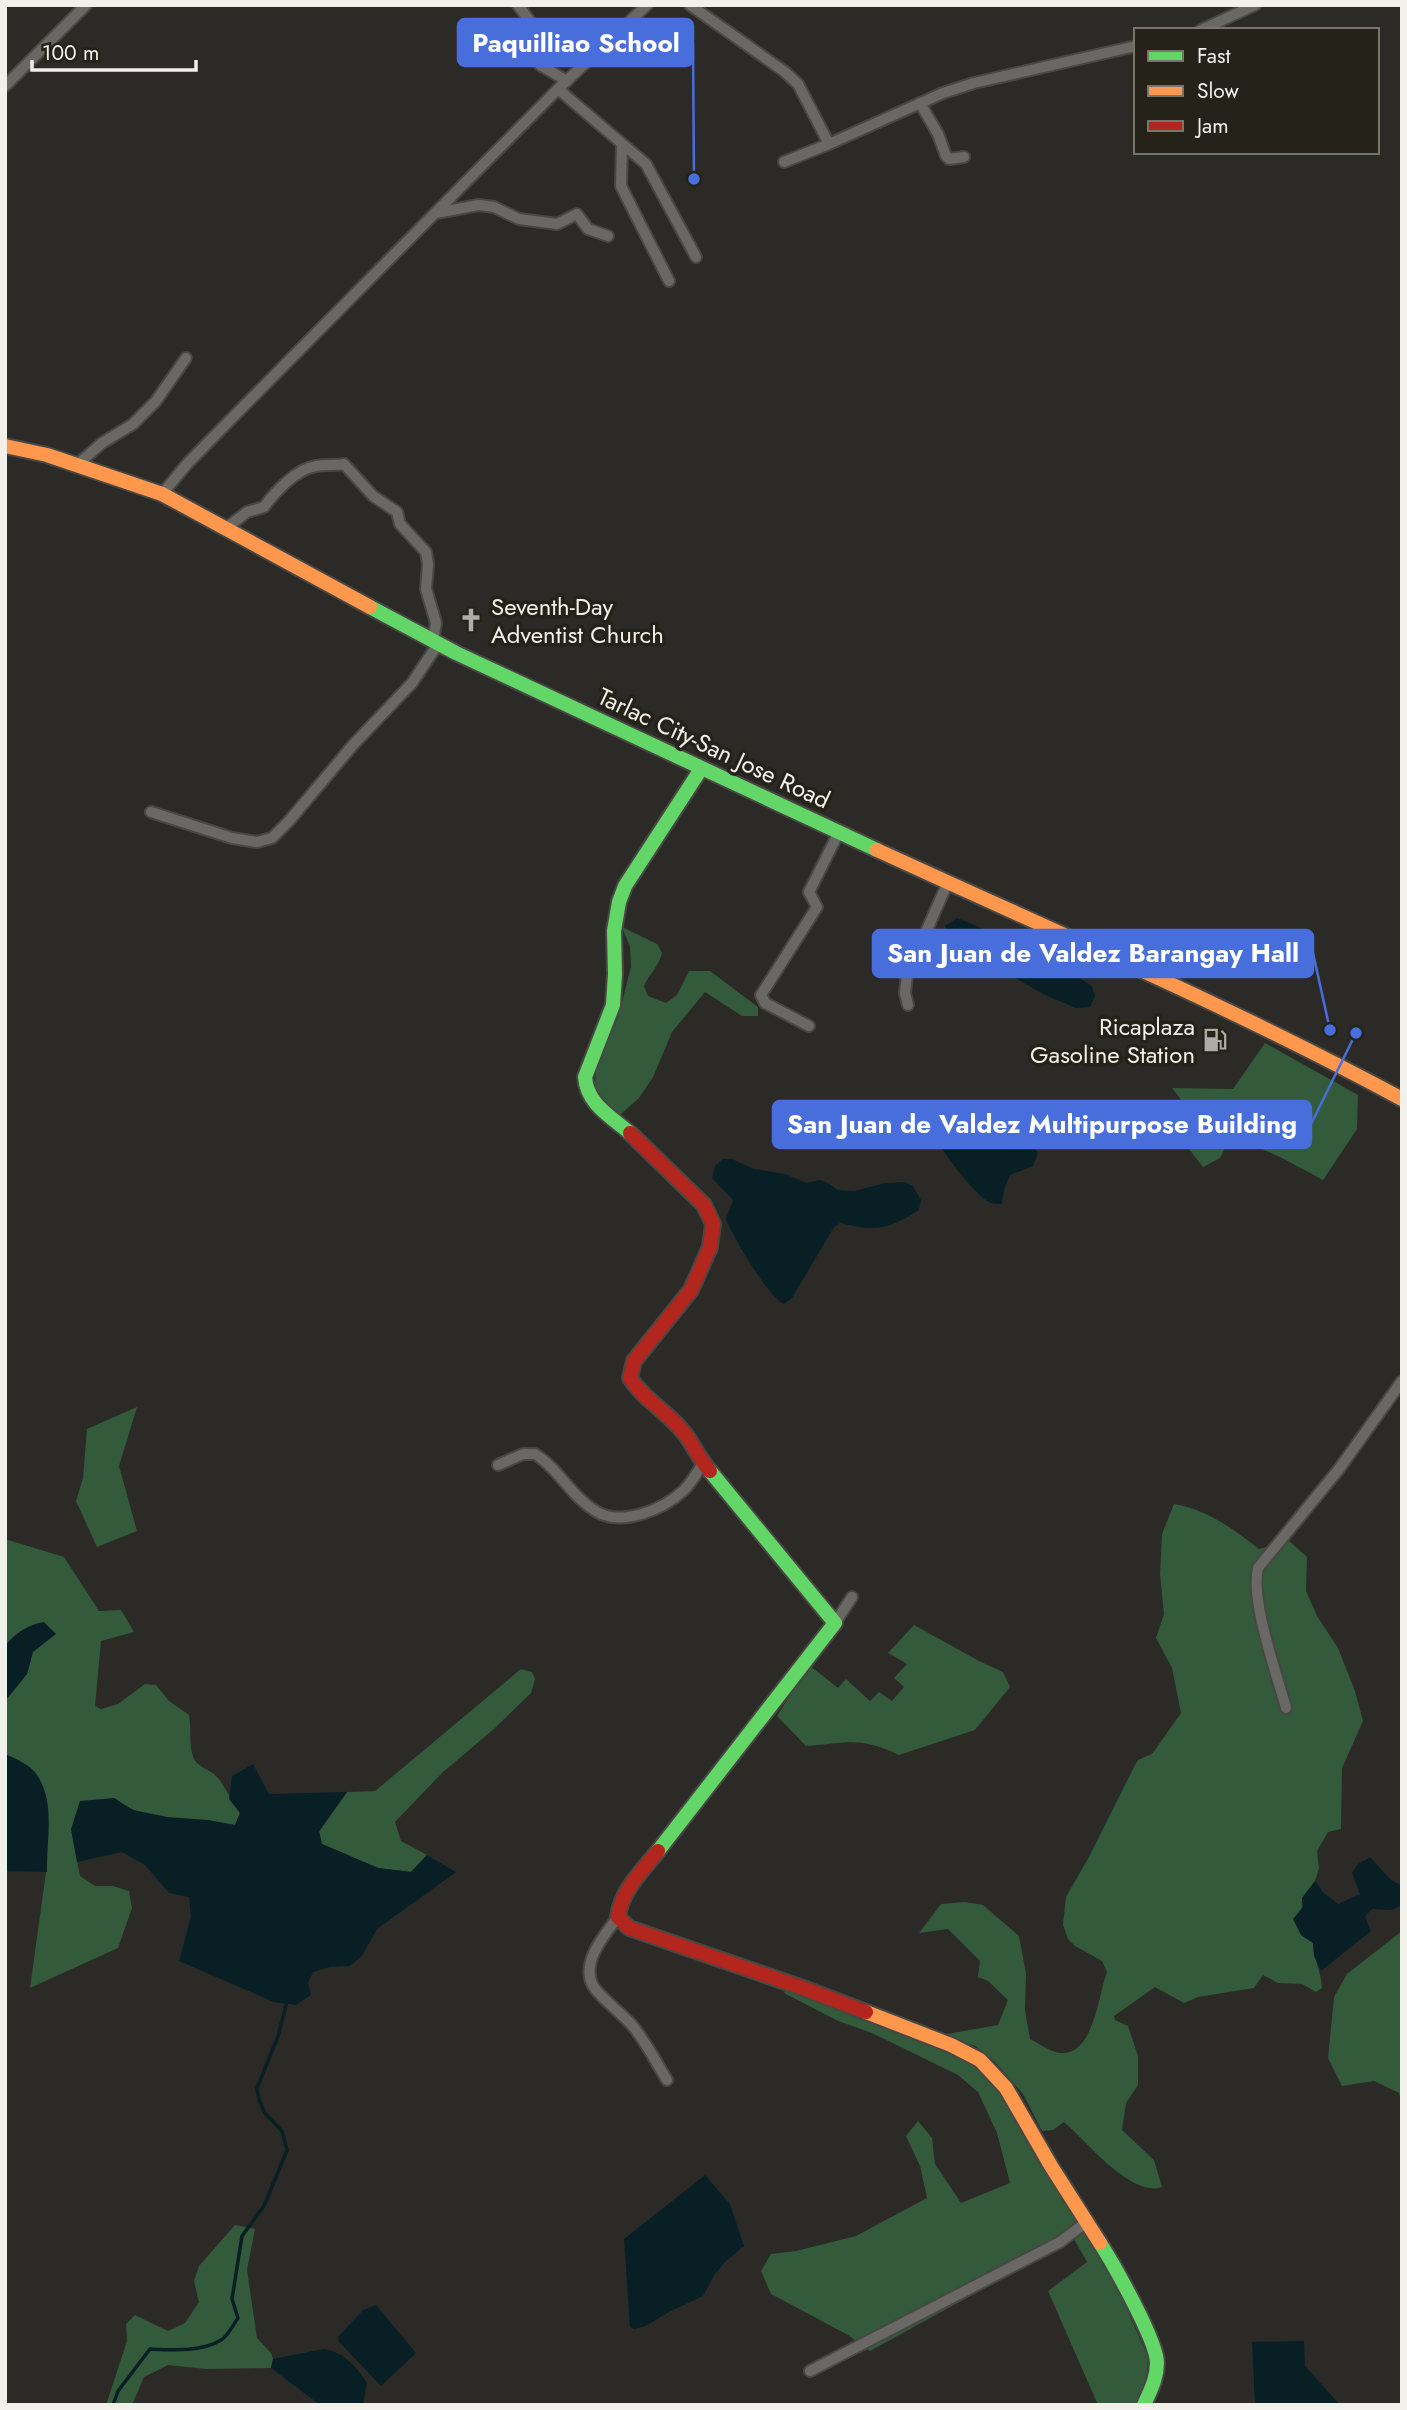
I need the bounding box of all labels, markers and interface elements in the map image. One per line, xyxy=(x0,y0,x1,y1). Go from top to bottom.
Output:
callout: Paquilliao School xyxy=(458,19,693,66)
text: Paquilliao School xyxy=(472,24,680,62)
scale bar xyxy=(32,28,196,72)
legend xyxy=(1134,28,1379,154)
text: 100 m xyxy=(42,38,99,68)
text: Fast xyxy=(1197,41,1230,71)
text: Slow xyxy=(1197,76,1239,106)
text: Jam xyxy=(1194,111,1229,141)
place label: Seventh-Day Adventist Church xyxy=(491,589,664,652)
church icon: Seventh-Day Adventist Church xyxy=(457,606,485,634)
street label: Tarlac City-San Jose Road xyxy=(592,679,836,817)
callout: San Juan de Valdez Barangay Hall xyxy=(873,930,1313,977)
text: San Juan de Valdez Barangay Hall xyxy=(887,934,1299,972)
place label: Ricaplaza Gasoline Station xyxy=(1030,1009,1195,1072)
fuel station icon: Ricaplaza Gasoline Station xyxy=(1201,1026,1229,1054)
callout: San Juan de Valdez Multipurpose Building xyxy=(773,1101,1311,1148)
text: San Juan de Valdez Multipurpose Building xyxy=(787,1105,1297,1143)

